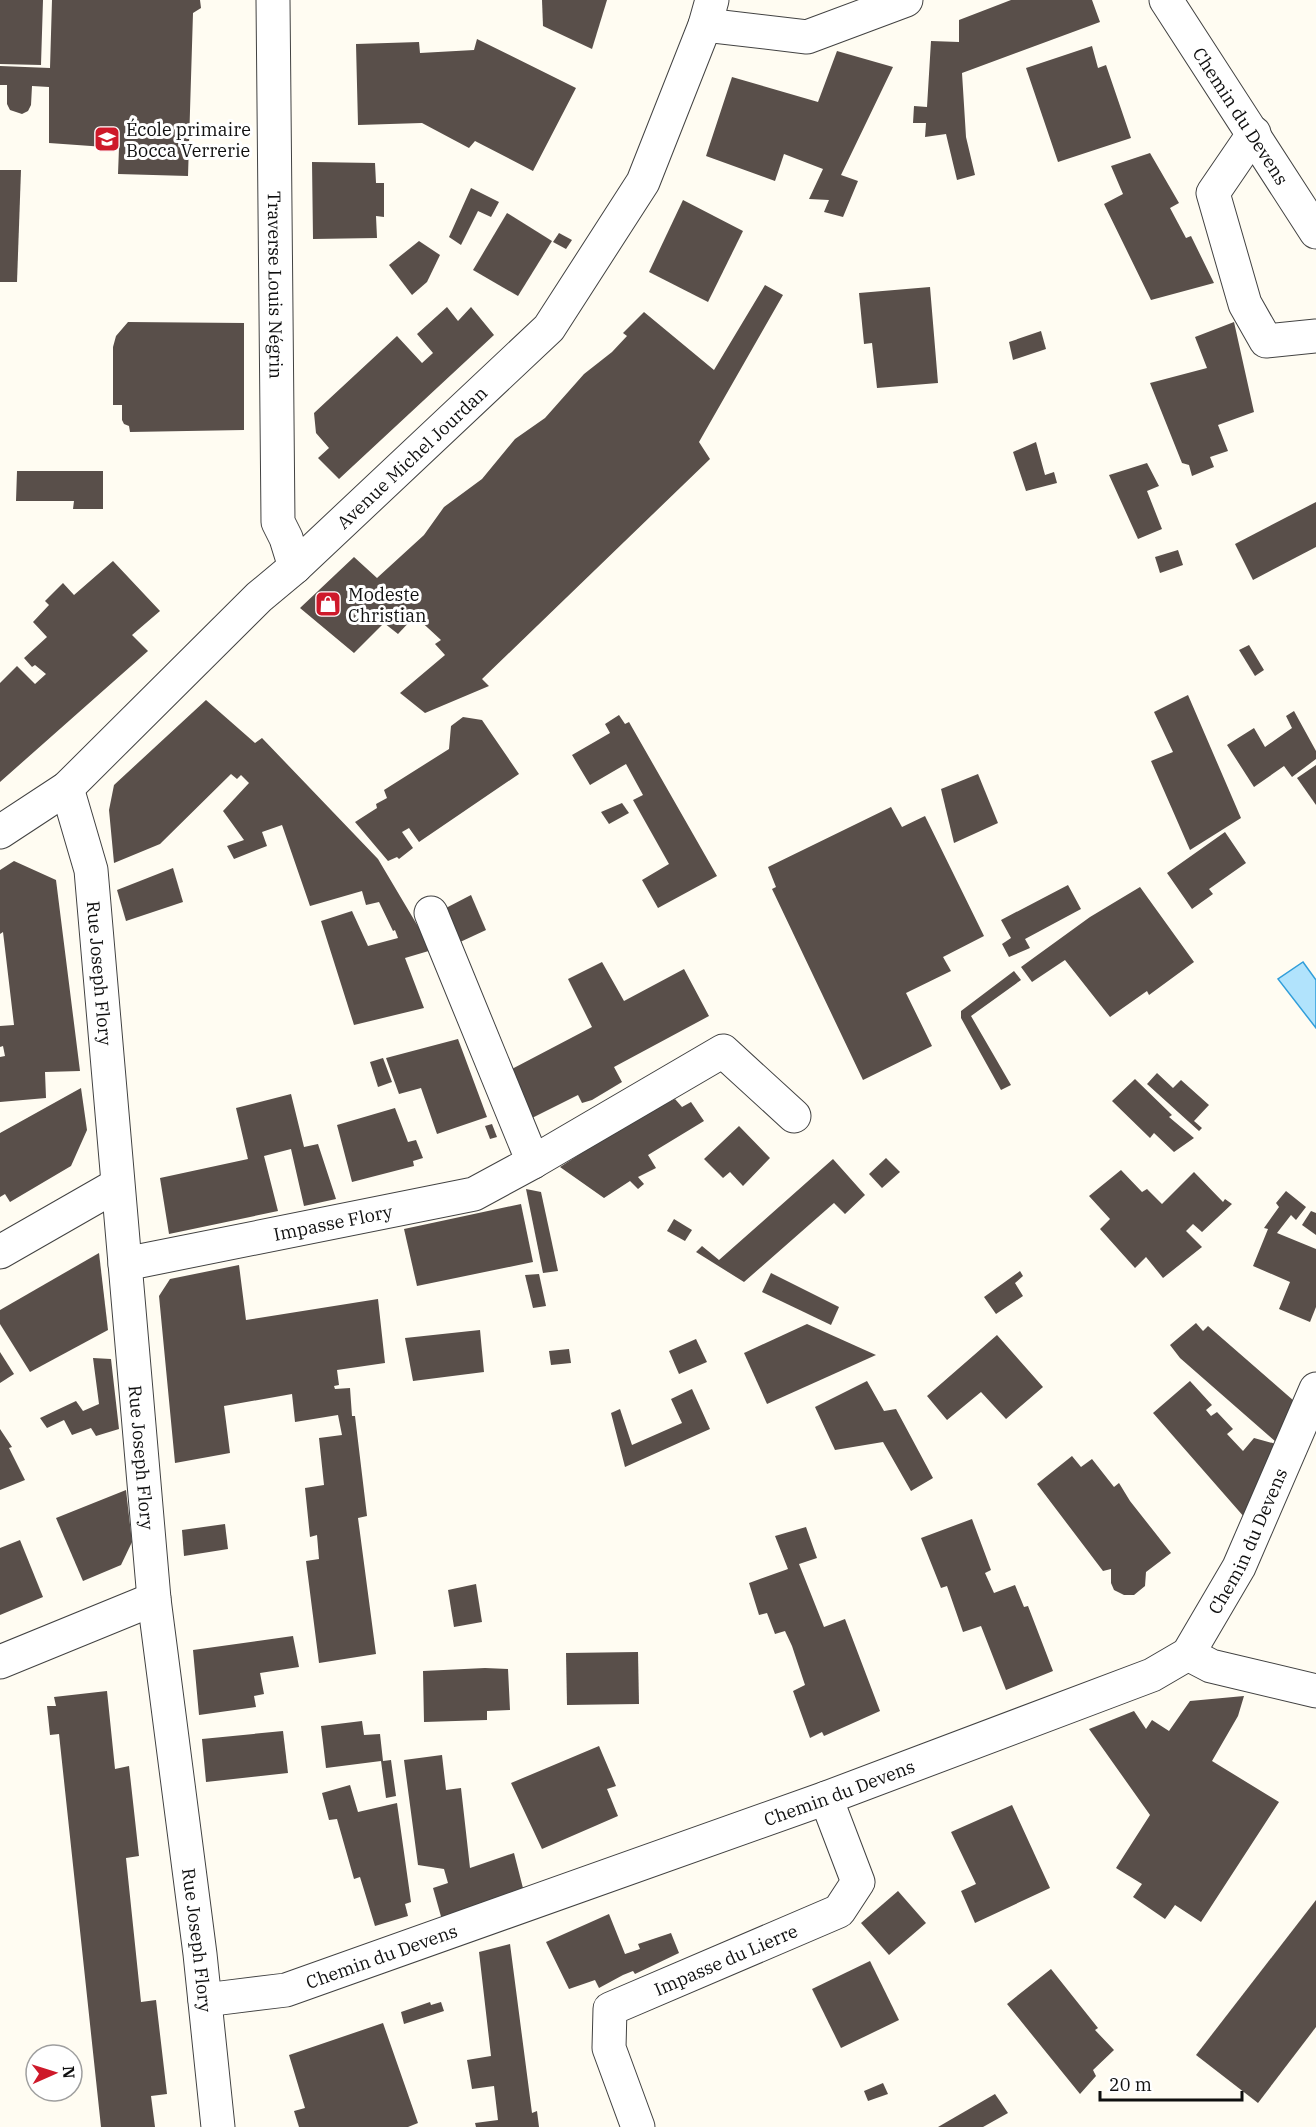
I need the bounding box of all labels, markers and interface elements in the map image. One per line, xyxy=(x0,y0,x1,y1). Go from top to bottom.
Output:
street label: Chemin du Devens xyxy=(1188,43,1294,189)
place label: École primaire Bocca Verrerie xyxy=(126,118,251,162)
school or university icon: École primaire Bocca Verrerie xyxy=(92,124,122,154)
street label: Traverse Louis Négrin xyxy=(263,191,288,379)
street label: Avenue Michel Jourdan xyxy=(332,381,492,534)
place label: Modeste Christian xyxy=(348,583,427,627)
shop icon: Modeste Christian xyxy=(313,589,343,619)
street label: Rue Joseph Flory xyxy=(82,900,118,1047)
street label: Impasse Flory xyxy=(271,1199,395,1245)
street label: Rue Joseph Flory xyxy=(124,1384,159,1531)
street label: Chemin du Devens xyxy=(1203,1464,1292,1618)
street label: Chemin du Devens xyxy=(761,1754,918,1831)
street label: Rue Joseph Flory xyxy=(177,1867,218,2014)
street label: Chemin du Devens xyxy=(303,1919,460,1994)
street label: Impasse du Lierre xyxy=(650,1919,801,2000)
north arrow xyxy=(24,2043,84,2103)
scale bar xyxy=(1100,2064,1242,2102)
text: N xyxy=(59,2065,79,2079)
text: 20 m xyxy=(1109,2073,1152,2096)

